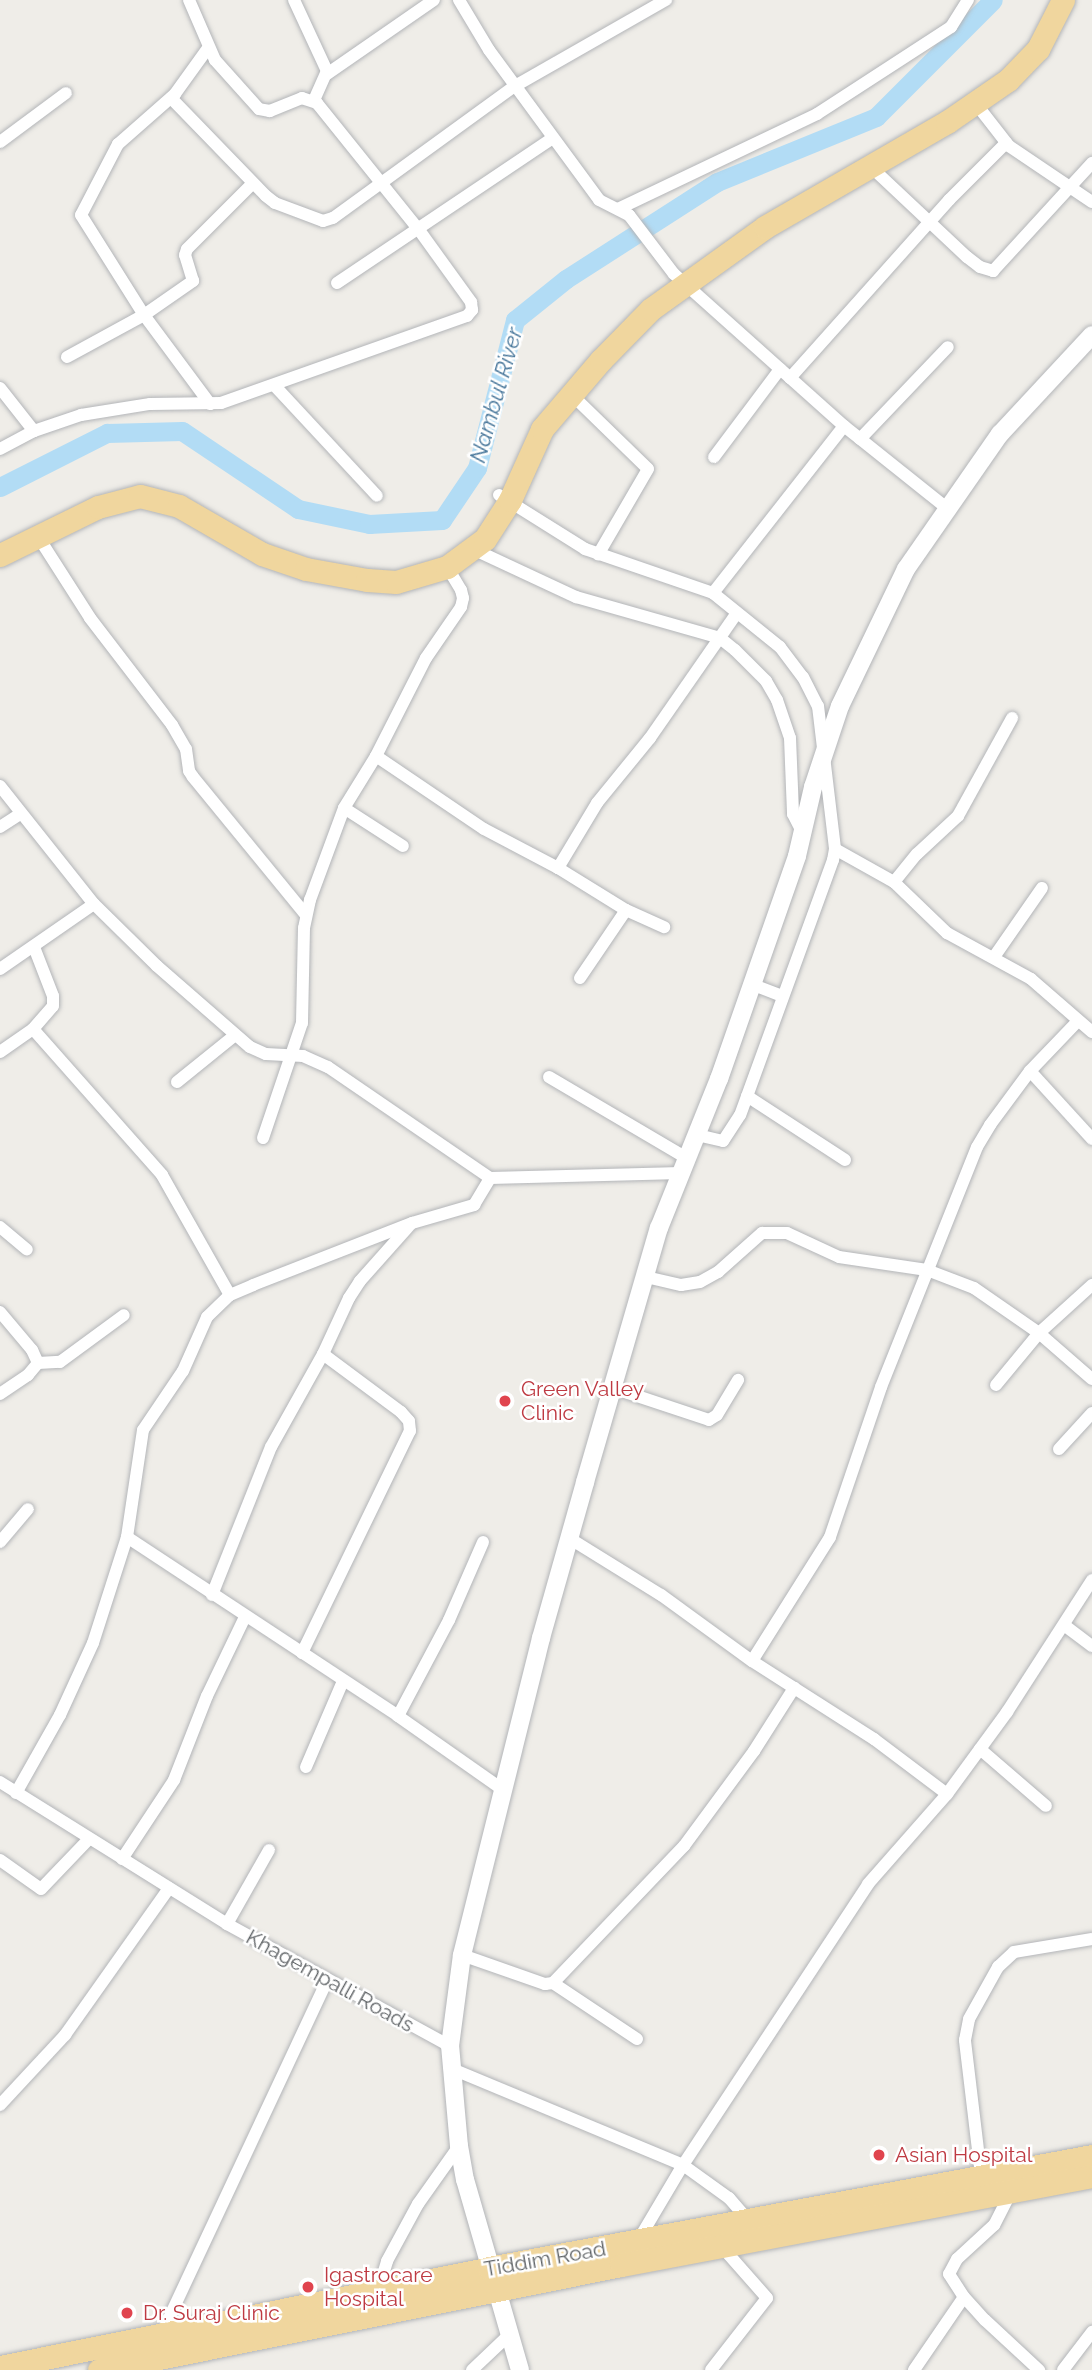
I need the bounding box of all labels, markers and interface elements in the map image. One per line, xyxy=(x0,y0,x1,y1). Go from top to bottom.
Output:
water label: Nambul River xyxy=(463,324,529,466)
place label: Green Valley Clinic xyxy=(521,1376,645,1426)
marker: Green Valley Clinic xyxy=(495,1391,515,1411)
street label: Khagempalli Roads xyxy=(242,1924,418,2038)
place label: Asian Hospital xyxy=(895,2142,1032,2168)
marker: Asian Hospital xyxy=(869,2145,889,2165)
street label: Tiddim Road xyxy=(482,2236,608,2282)
place label: Igastrocare Hospital xyxy=(324,2262,433,2312)
marker: Igastrocare Hospital xyxy=(298,2277,318,2297)
place label: Dr. Suraj Clinic xyxy=(143,2300,280,2326)
marker: Dr. Suraj Clinic xyxy=(117,2303,137,2323)

